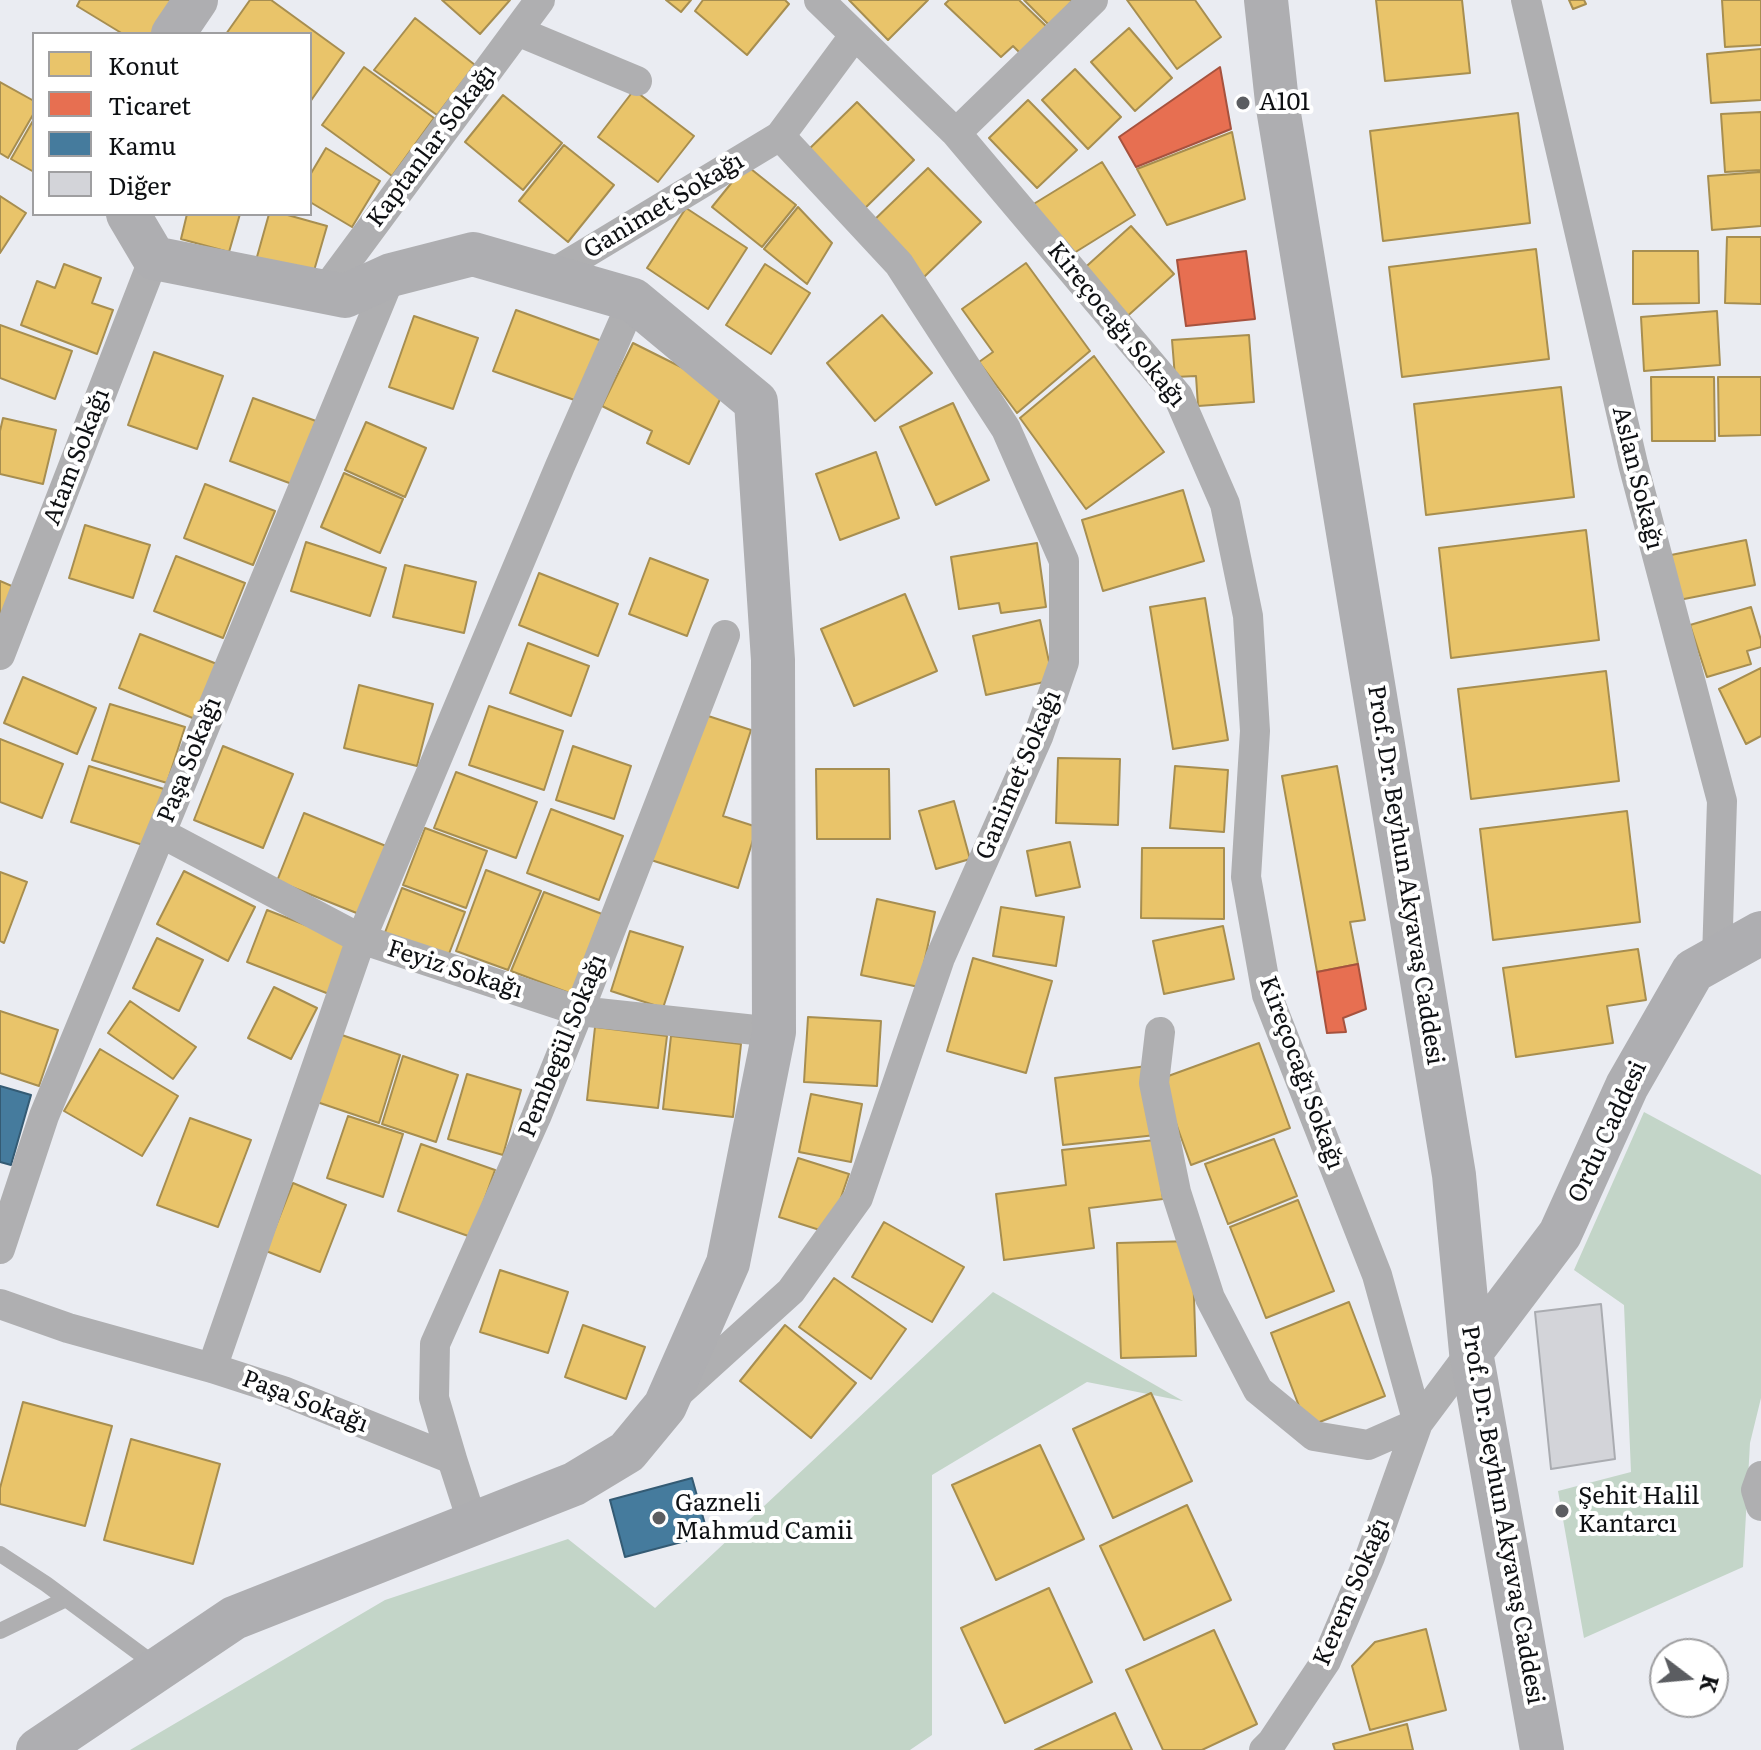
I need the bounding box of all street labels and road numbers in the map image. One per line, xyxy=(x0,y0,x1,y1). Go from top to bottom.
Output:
street label: Kaptanlar Sokağı xyxy=(361,59,503,233)
street label: Ganimet Sokağı xyxy=(579,147,749,265)
street label: Kireçocağı Sokağı xyxy=(1041,237,1191,413)
street label: Atam Sokağı xyxy=(38,385,116,529)
street label: Aslan Sokağı xyxy=(1605,403,1669,553)
street label: Prof. Dr. Beyhun Akyavaş Caddesi xyxy=(1361,683,1449,1067)
street label: Ganimet Sokağı xyxy=(970,686,1068,864)
street label: Paşa Sokağı xyxy=(152,693,228,827)
street label: Feyiz Sokağı xyxy=(383,934,527,1006)
street label: Pembegül Sokağı xyxy=(513,950,613,1142)
street label: Kireçocağı Sokağı xyxy=(1253,972,1349,1174)
street label: Ordu Caddesi xyxy=(1563,1057,1653,1207)
street label: Prof. Dr. Beyhun Akyavaş Caddesi xyxy=(1454,1323,1550,1707)
street label: Paşa Sokağı xyxy=(238,1365,372,1439)
street label: Kerem Sokağı xyxy=(1308,1514,1396,1670)

